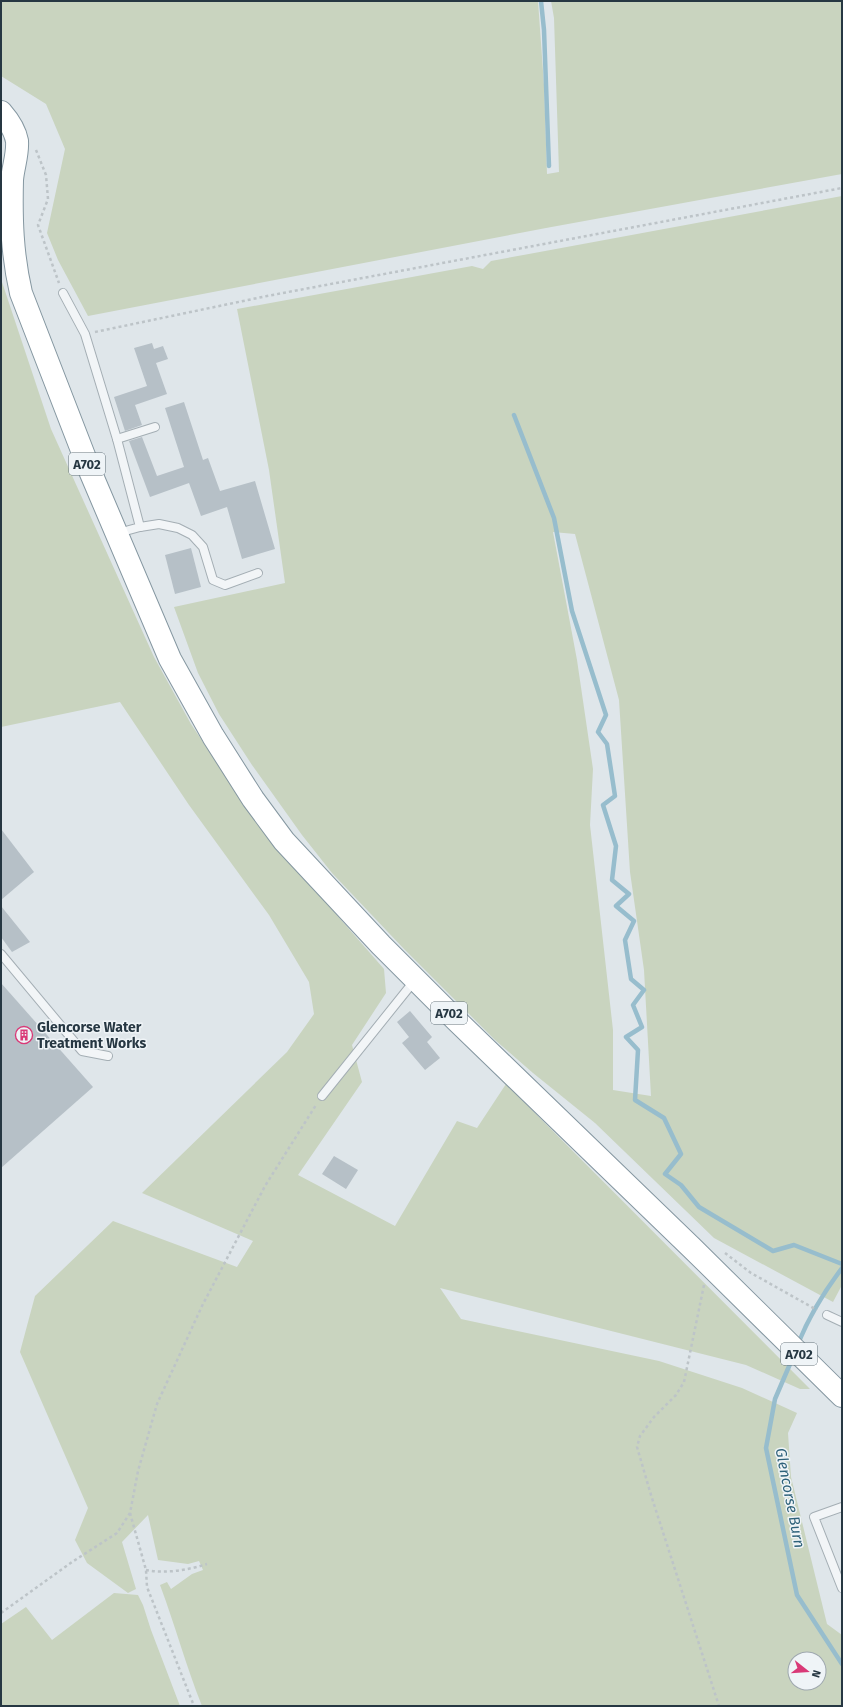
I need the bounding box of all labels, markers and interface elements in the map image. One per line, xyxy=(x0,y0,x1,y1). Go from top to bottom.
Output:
road number: A702 xyxy=(69,453,105,475)
road number: A702 xyxy=(431,1002,467,1024)
place label: Glencorse Water Treatment Works xyxy=(37,1019,147,1052)
building icon: Glencorse Water Treatment Works xyxy=(14,1025,34,1045)
road number: A702 xyxy=(781,1343,817,1365)
water label: Glencorse Burn xyxy=(771,1446,809,1550)
north arrow xyxy=(787,1651,827,1691)
text: N xyxy=(809,1668,823,1679)

